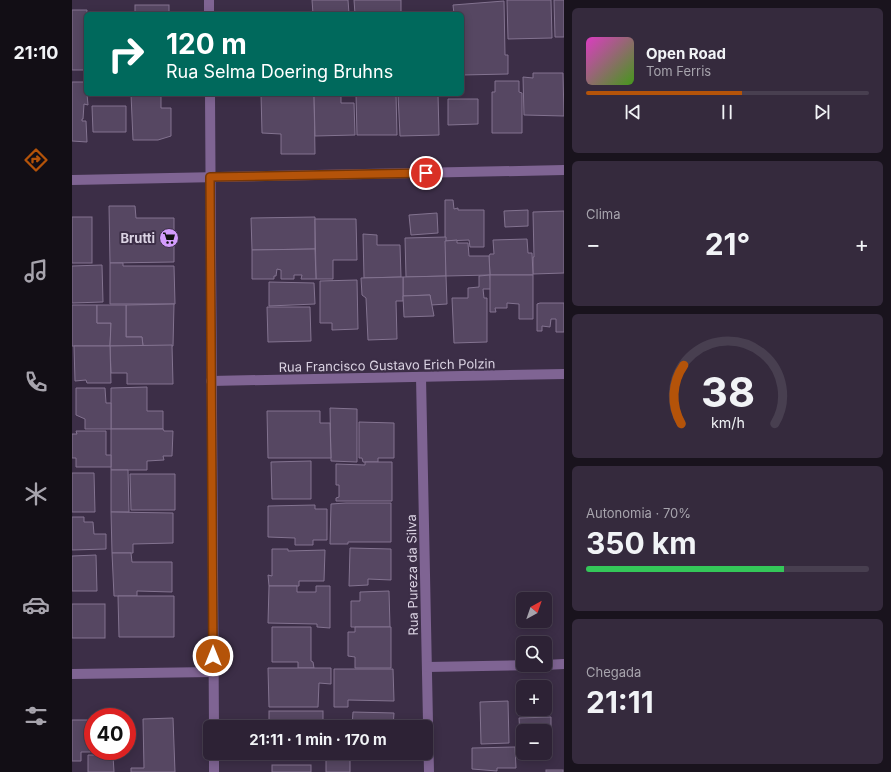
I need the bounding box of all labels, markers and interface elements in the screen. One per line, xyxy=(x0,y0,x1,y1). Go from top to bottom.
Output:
text: 120 m xyxy=(166,27,247,61)
icon: right xyxy=(100,28,152,80)
text: 21:10 xyxy=(13,42,59,63)
text: Open Road xyxy=(646,44,726,63)
text: Rua Selma Doering Bruhns xyxy=(166,61,393,82)
text: Tom Ferris xyxy=(646,63,711,79)
icon: previous xyxy=(622,101,644,123)
icon: pause xyxy=(716,101,738,123)
icon: next xyxy=(811,101,833,123)
icon: directions xyxy=(22,146,50,174)
pin xyxy=(409,156,443,190)
icon: arrive xyxy=(415,162,437,184)
text: Clima xyxy=(586,206,620,222)
text: 21° xyxy=(705,226,750,262)
supermarket icon: Brutti xyxy=(158,227,180,249)
place label: Brutti xyxy=(120,230,155,246)
text: − xyxy=(586,231,601,257)
text: + xyxy=(854,231,869,257)
icon: music xyxy=(22,257,50,285)
street label: Rua Francisco Gustavo Erich Polzin xyxy=(279,355,495,375)
text: 38 xyxy=(701,367,754,417)
icon: phone xyxy=(22,368,50,396)
text: km/h xyxy=(711,414,744,431)
icon: climate xyxy=(22,480,50,508)
text: Autonomia · 70% xyxy=(586,505,691,521)
street label: Rua Pureza da Silva xyxy=(403,514,421,636)
text: 350 km xyxy=(586,525,697,561)
icon: car xyxy=(22,591,50,619)
north arrow xyxy=(516,592,552,628)
map controls xyxy=(516,592,552,760)
position arrow xyxy=(192,635,234,677)
button: search xyxy=(516,636,552,672)
text: Chegada xyxy=(586,664,641,680)
button: + xyxy=(516,680,552,716)
text: 21:11 xyxy=(586,684,654,720)
icon: filters xyxy=(22,702,50,730)
speed limit sign: 40 xyxy=(84,708,136,760)
button: − xyxy=(516,724,552,760)
text: 21:11 · 1 min · 170 m xyxy=(249,730,387,749)

